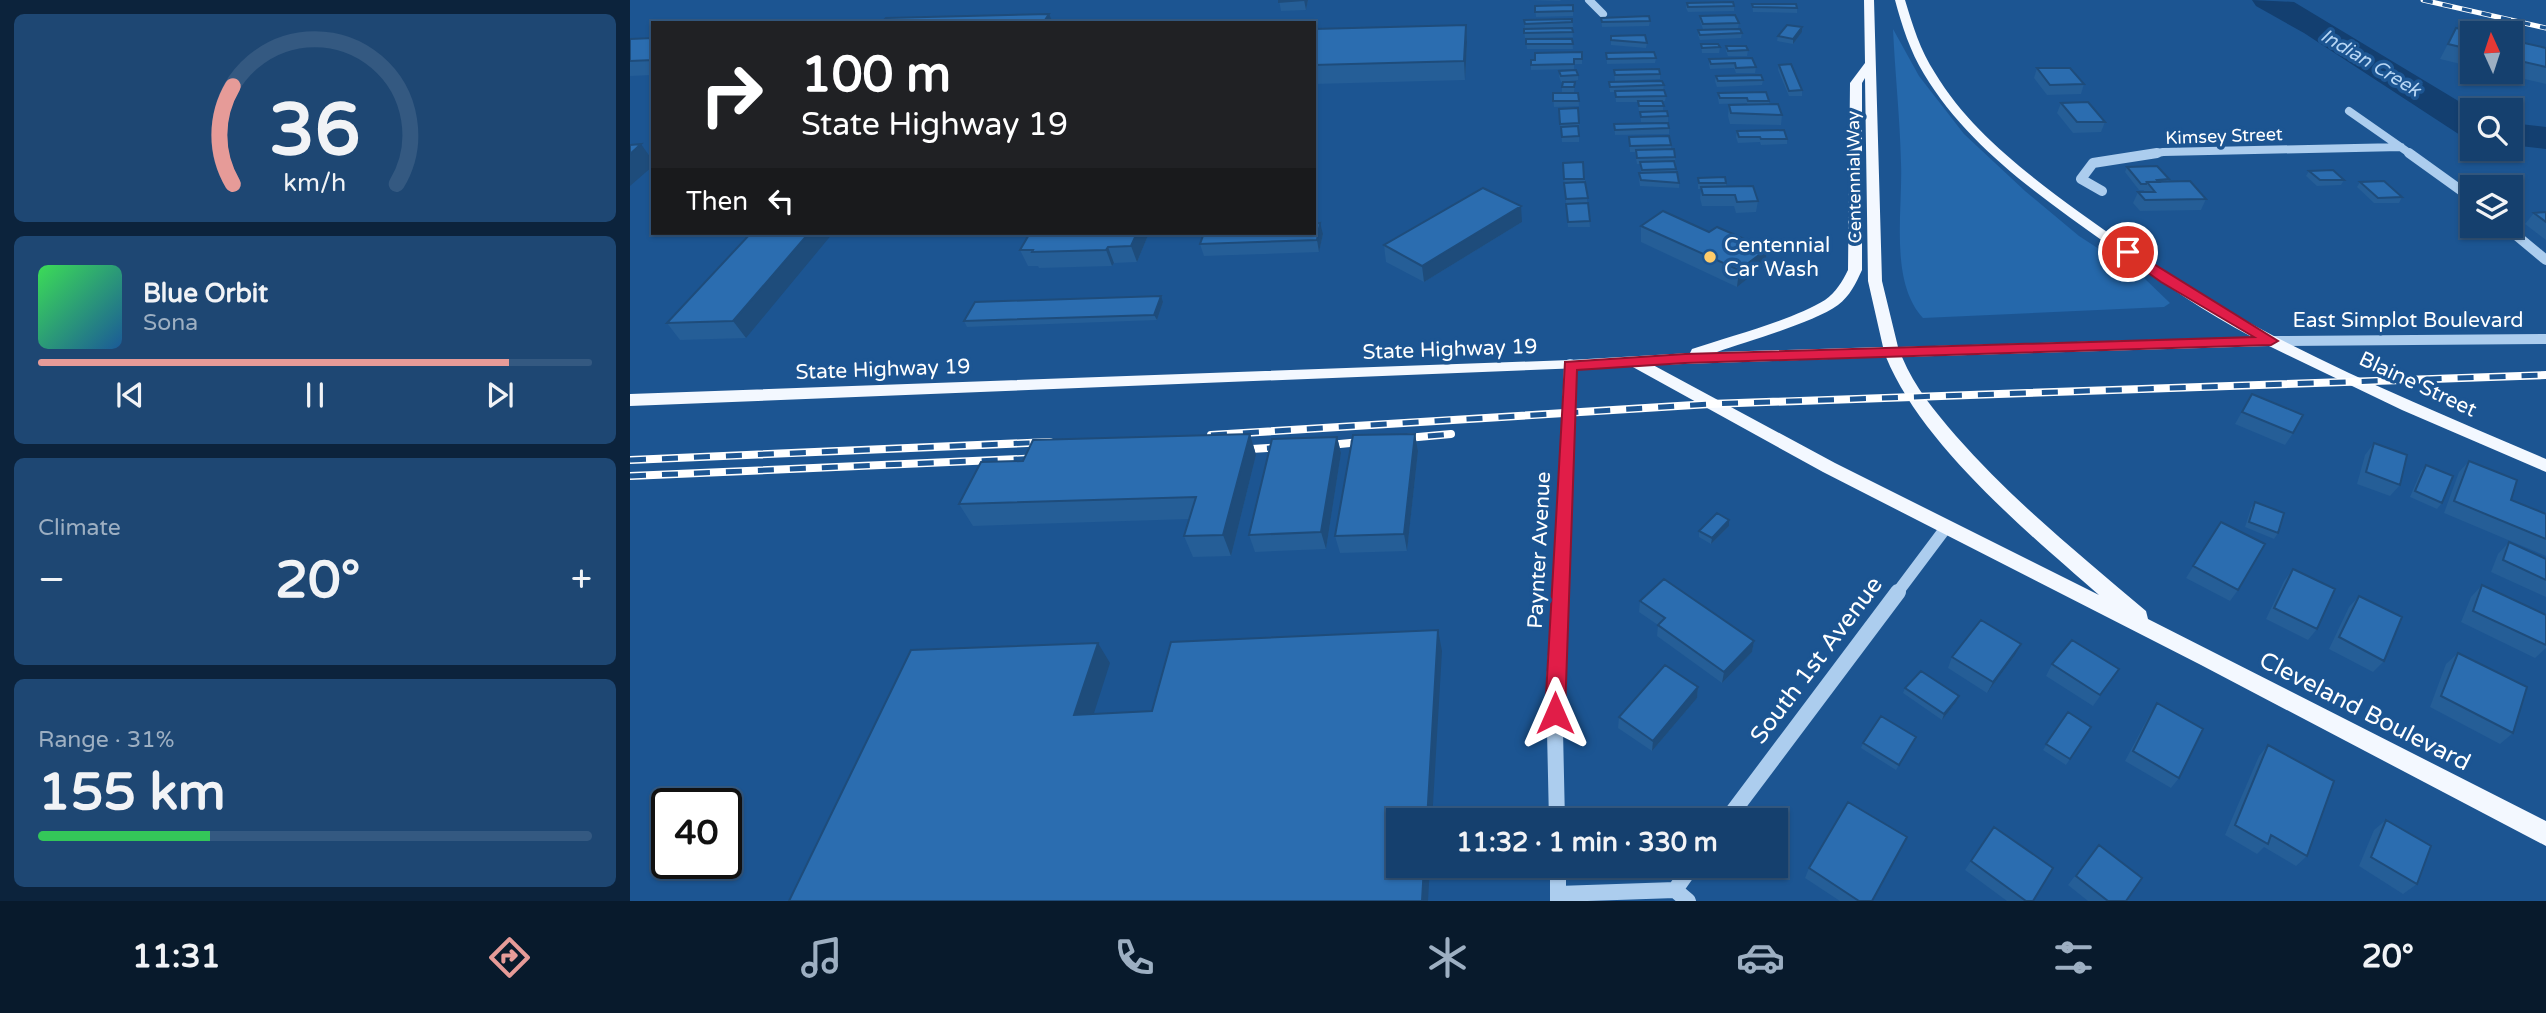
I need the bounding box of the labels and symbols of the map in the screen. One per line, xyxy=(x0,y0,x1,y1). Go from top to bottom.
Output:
north arrow xyxy=(2460,21,2524,84)
water label: Indian Creek xyxy=(2317,24,2426,102)
street label: Centennial Way xyxy=(1842,110,1866,244)
street label: Kimsey Street xyxy=(2165,123,2283,149)
pin xyxy=(2098,222,2158,282)
place label: Centennial Car Wash xyxy=(1724,233,1830,282)
marker: Centennial Car Wash xyxy=(1702,249,1718,265)
street label: East Simplot Boulevard xyxy=(2292,308,2524,333)
street label: State Highway 19 xyxy=(1362,334,1538,365)
street label: Blaine Street xyxy=(2355,346,2481,423)
street label: State Highway 19 xyxy=(795,354,971,385)
street label: Paynter Avenue xyxy=(1523,471,1556,629)
street label: South 1st Avenue xyxy=(1744,571,1889,750)
street label: Cleveland Boulevard xyxy=(2254,646,2475,777)
position arrow xyxy=(1518,676,1592,750)
speed limit sign: 40 xyxy=(651,788,742,879)

